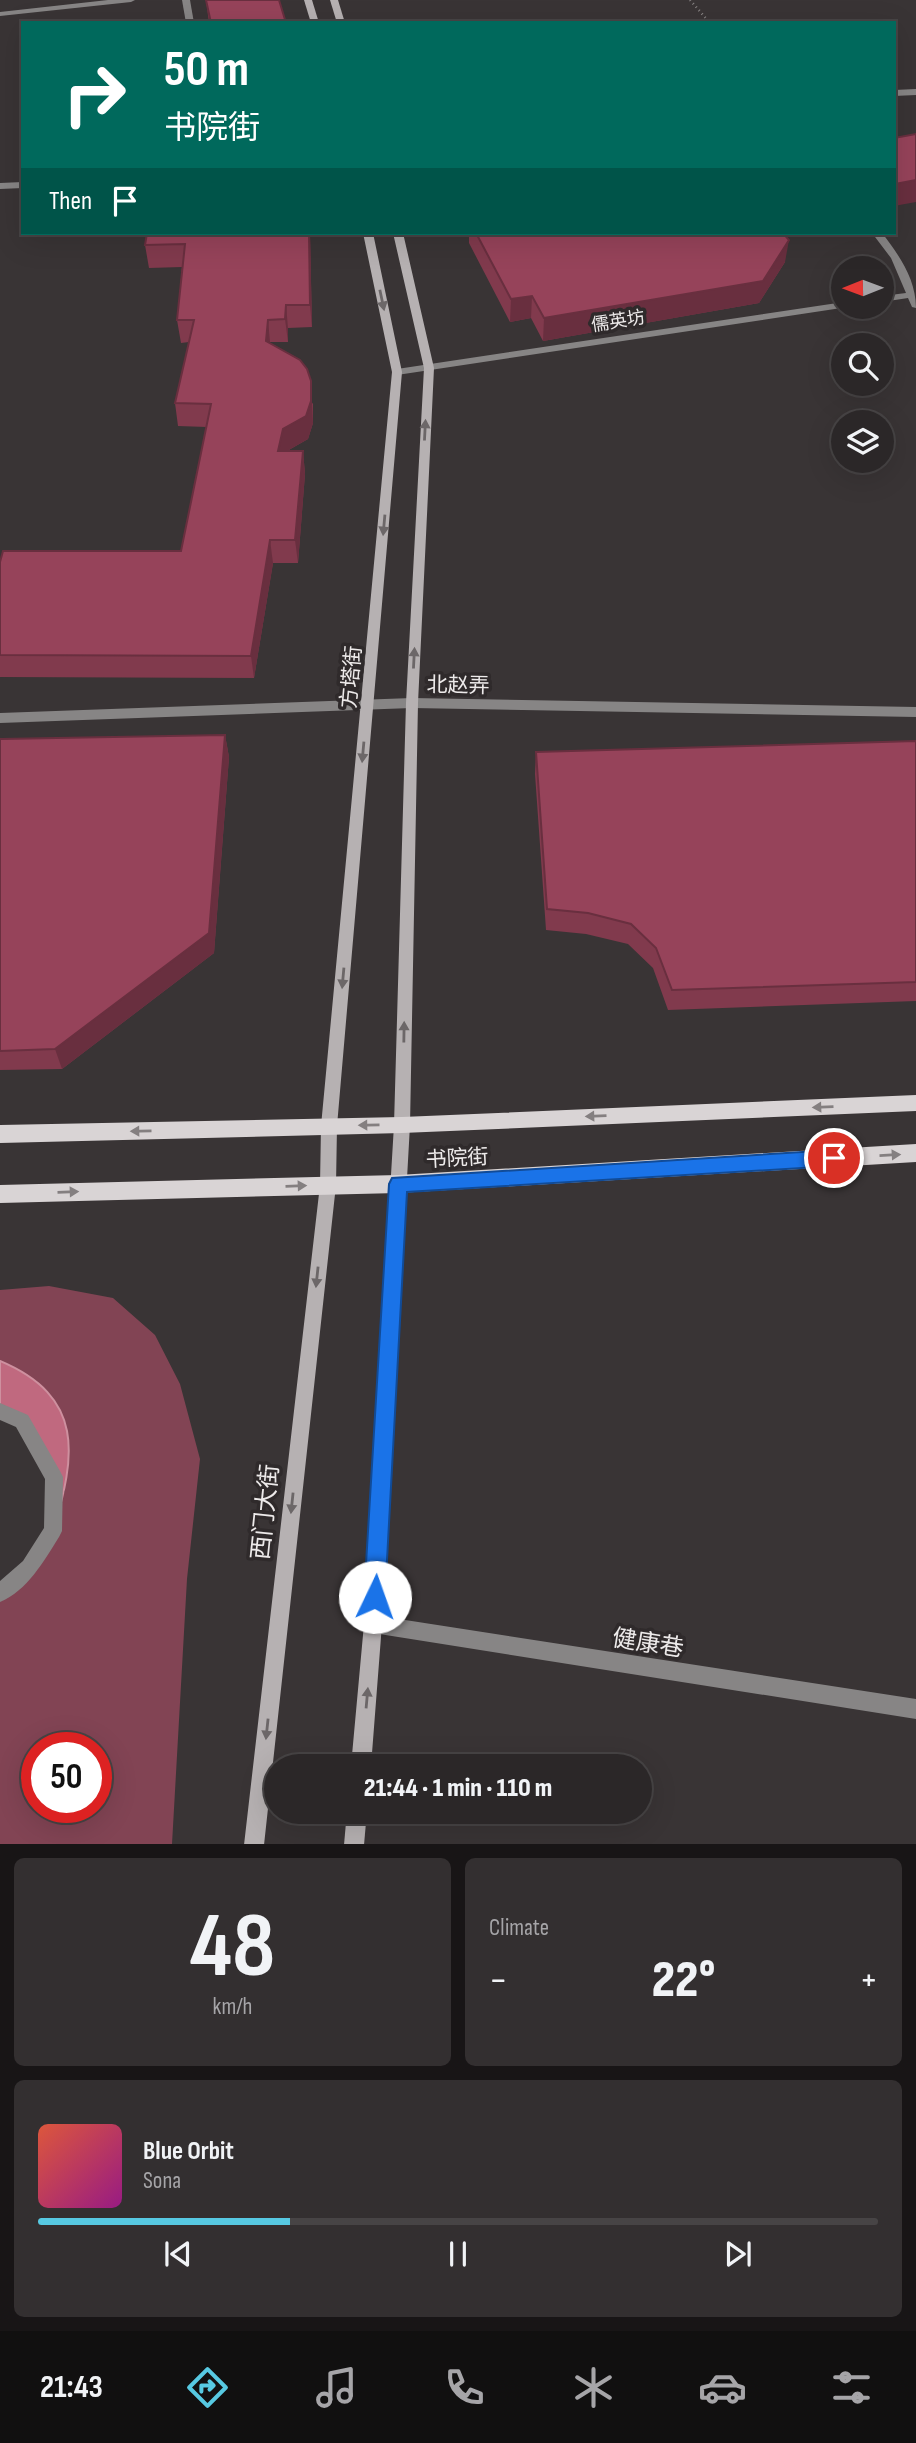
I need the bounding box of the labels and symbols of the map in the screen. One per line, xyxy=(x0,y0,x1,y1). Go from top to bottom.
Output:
north arrow xyxy=(831,256,894,318)
one-way arrow xyxy=(376,289,387,311)
street label: 儒英坊 xyxy=(590,307,646,336)
one-way arrow xyxy=(420,419,431,441)
one-way arrow xyxy=(378,514,389,536)
street label: 方塔街 xyxy=(336,645,367,710)
one-way arrow xyxy=(409,646,420,668)
street label: 北赵弄 xyxy=(426,672,490,699)
one-way arrow xyxy=(358,741,369,763)
one-way arrow xyxy=(337,967,348,989)
one-way arrow xyxy=(398,1021,410,1043)
one-way arrow xyxy=(812,1101,834,1112)
one-way arrow xyxy=(585,1111,607,1122)
one-way arrow xyxy=(357,1120,379,1131)
one-way arrow xyxy=(130,1125,152,1136)
pin xyxy=(804,1128,864,1188)
street label: 书院街 xyxy=(425,1144,489,1173)
one-way arrow xyxy=(879,1149,901,1160)
one-way arrow xyxy=(285,1180,307,1192)
one-way arrow xyxy=(57,1187,79,1198)
one-way arrow xyxy=(312,1266,323,1288)
street label: 西门大街 xyxy=(246,1463,285,1561)
one-way arrow xyxy=(287,1493,298,1515)
position arrow xyxy=(338,1560,412,1634)
street label: 健康巷 xyxy=(610,1624,686,1663)
one-way arrow xyxy=(362,1687,373,1709)
one-way arrow xyxy=(261,1719,272,1741)
speed limit sign: 50 xyxy=(21,1732,112,1823)

